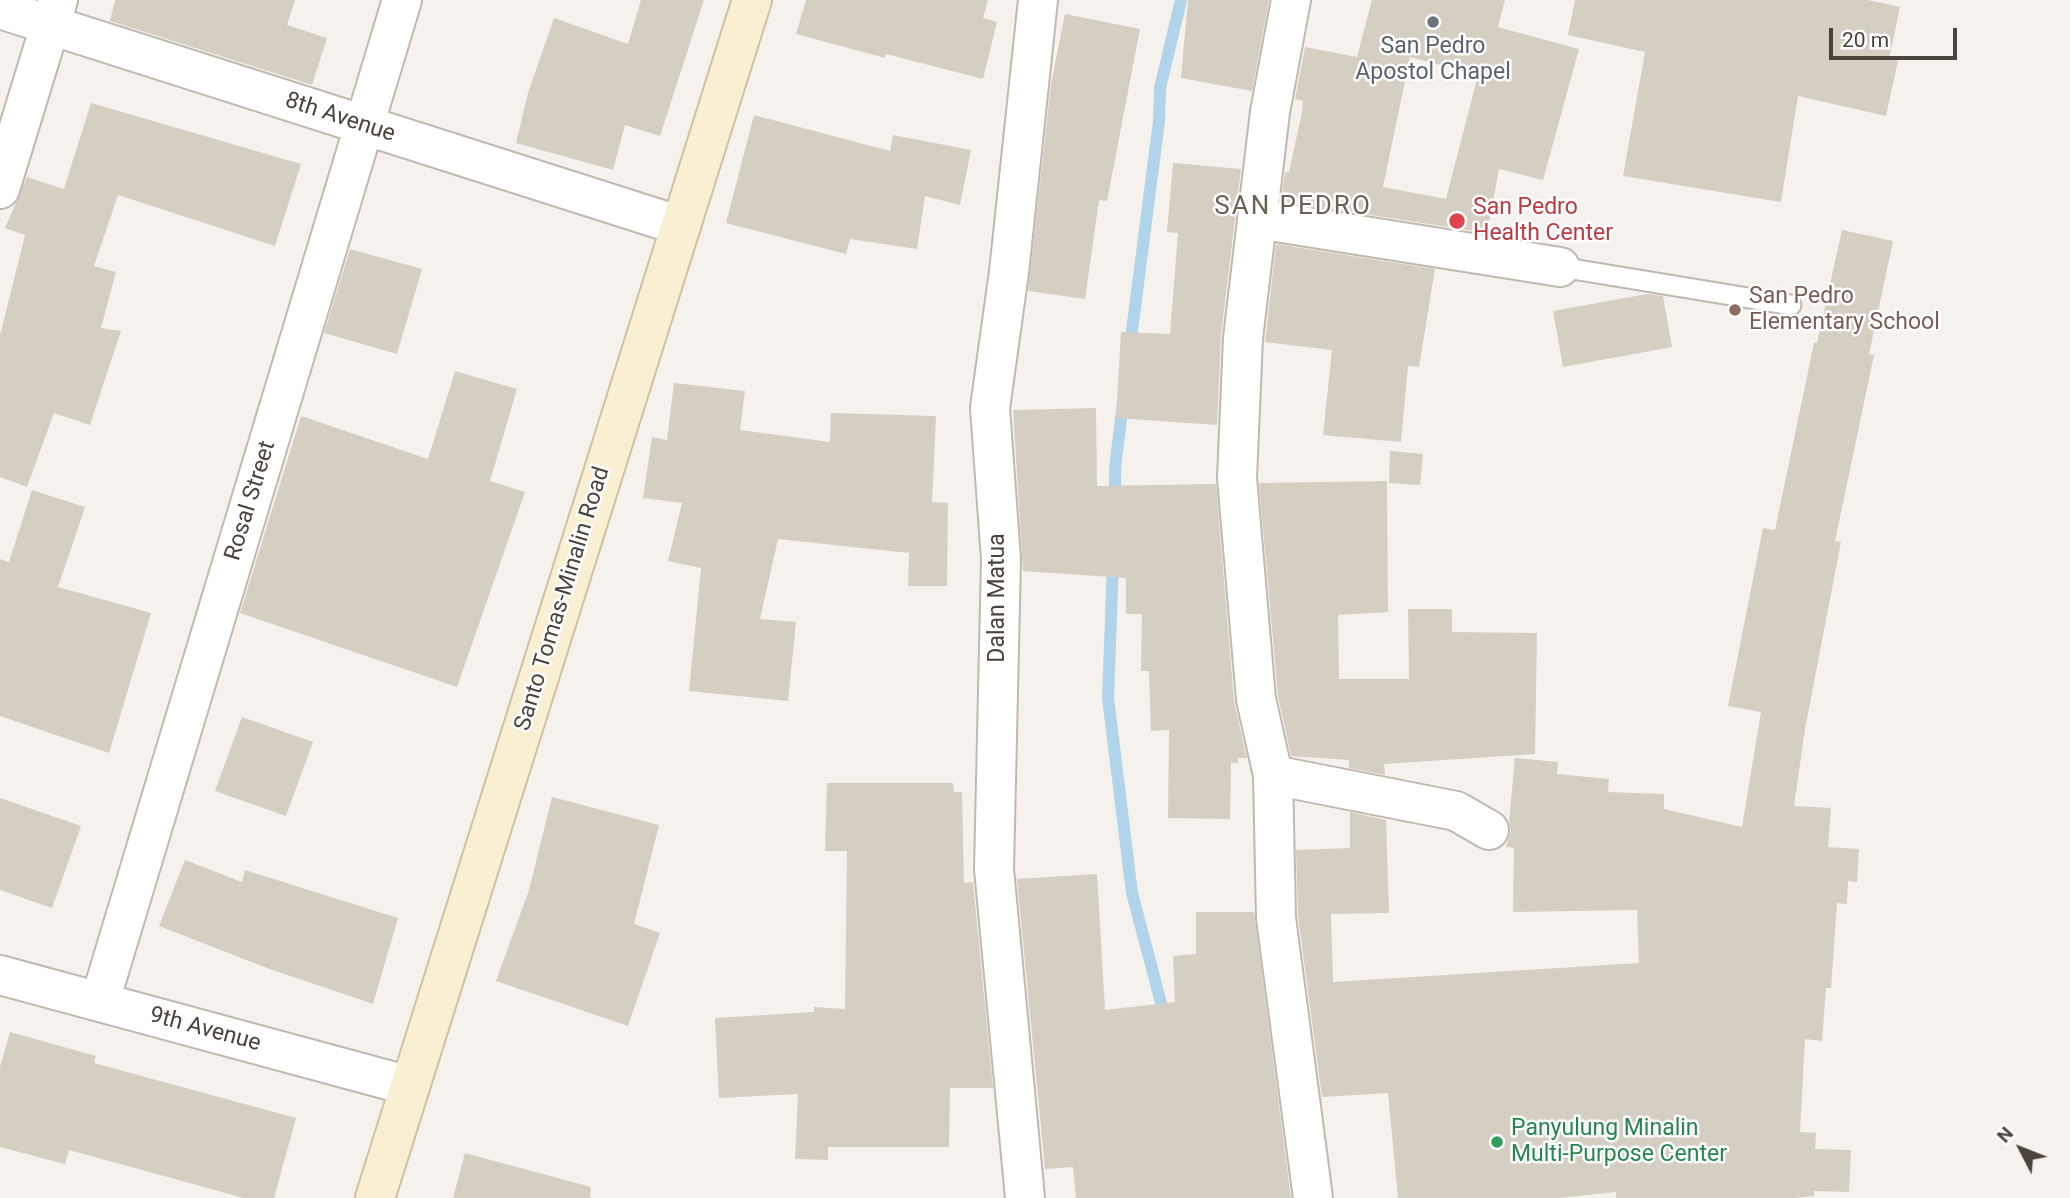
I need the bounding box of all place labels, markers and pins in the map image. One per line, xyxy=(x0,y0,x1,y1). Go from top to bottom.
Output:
marker: San Pedro Apostol Chapel xyxy=(1425,14,1441,30)
place label: San Pedro Apostol Chapel xyxy=(1355,33,1511,87)
place label: San Pedro Health Center xyxy=(1473,194,1613,248)
marker: San Pedro Health Center xyxy=(1447,211,1467,231)
place label: San Pedro Elementary School xyxy=(1749,283,1940,337)
marker: San Pedro Elementary School xyxy=(1727,302,1743,318)
place label: Panyulung Minalin Multi-Purpose Center xyxy=(1511,1115,1727,1169)
marker: Panyulung Minalin Multi-Purpose Center xyxy=(1489,1134,1505,1150)

